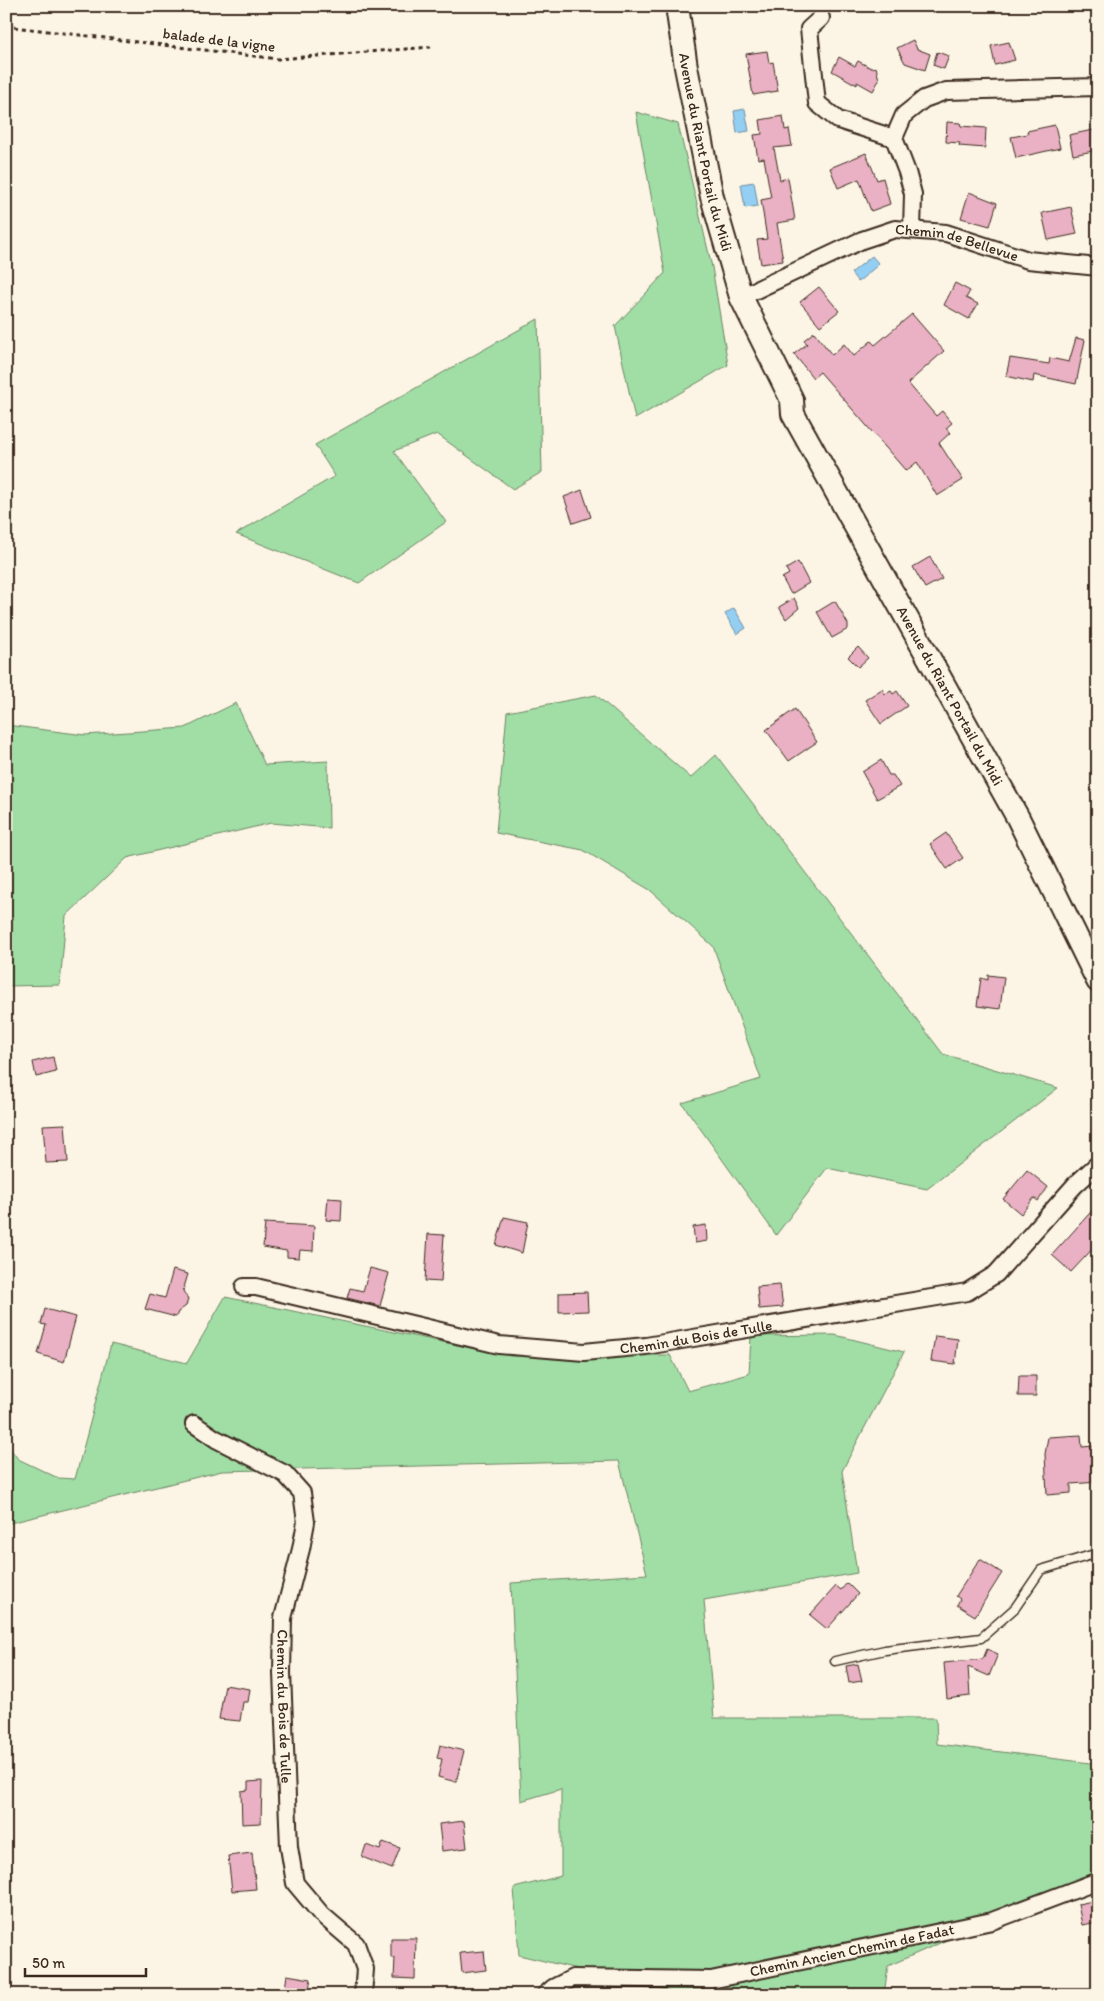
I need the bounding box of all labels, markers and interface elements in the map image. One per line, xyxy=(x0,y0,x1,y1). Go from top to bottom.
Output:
street label: balade de la vigne xyxy=(162,24,276,56)
street label: Avenue du Riant Portail du Midi xyxy=(675,52,736,253)
street label: Chemin de Bellevue xyxy=(894,220,1021,265)
street label: Avenue du Riant Portail du Midi xyxy=(893,603,1007,789)
street label: Chemin du Bois de Tulle xyxy=(619,1316,773,1358)
street label: Chemin du Bois de Tulle xyxy=(273,1629,295,1784)
street label: Chemin Ancien Chemin de Fadat xyxy=(748,1920,956,1981)
scale bar xyxy=(25,1946,146,1978)
text: 50 m xyxy=(32,1954,65,1972)

